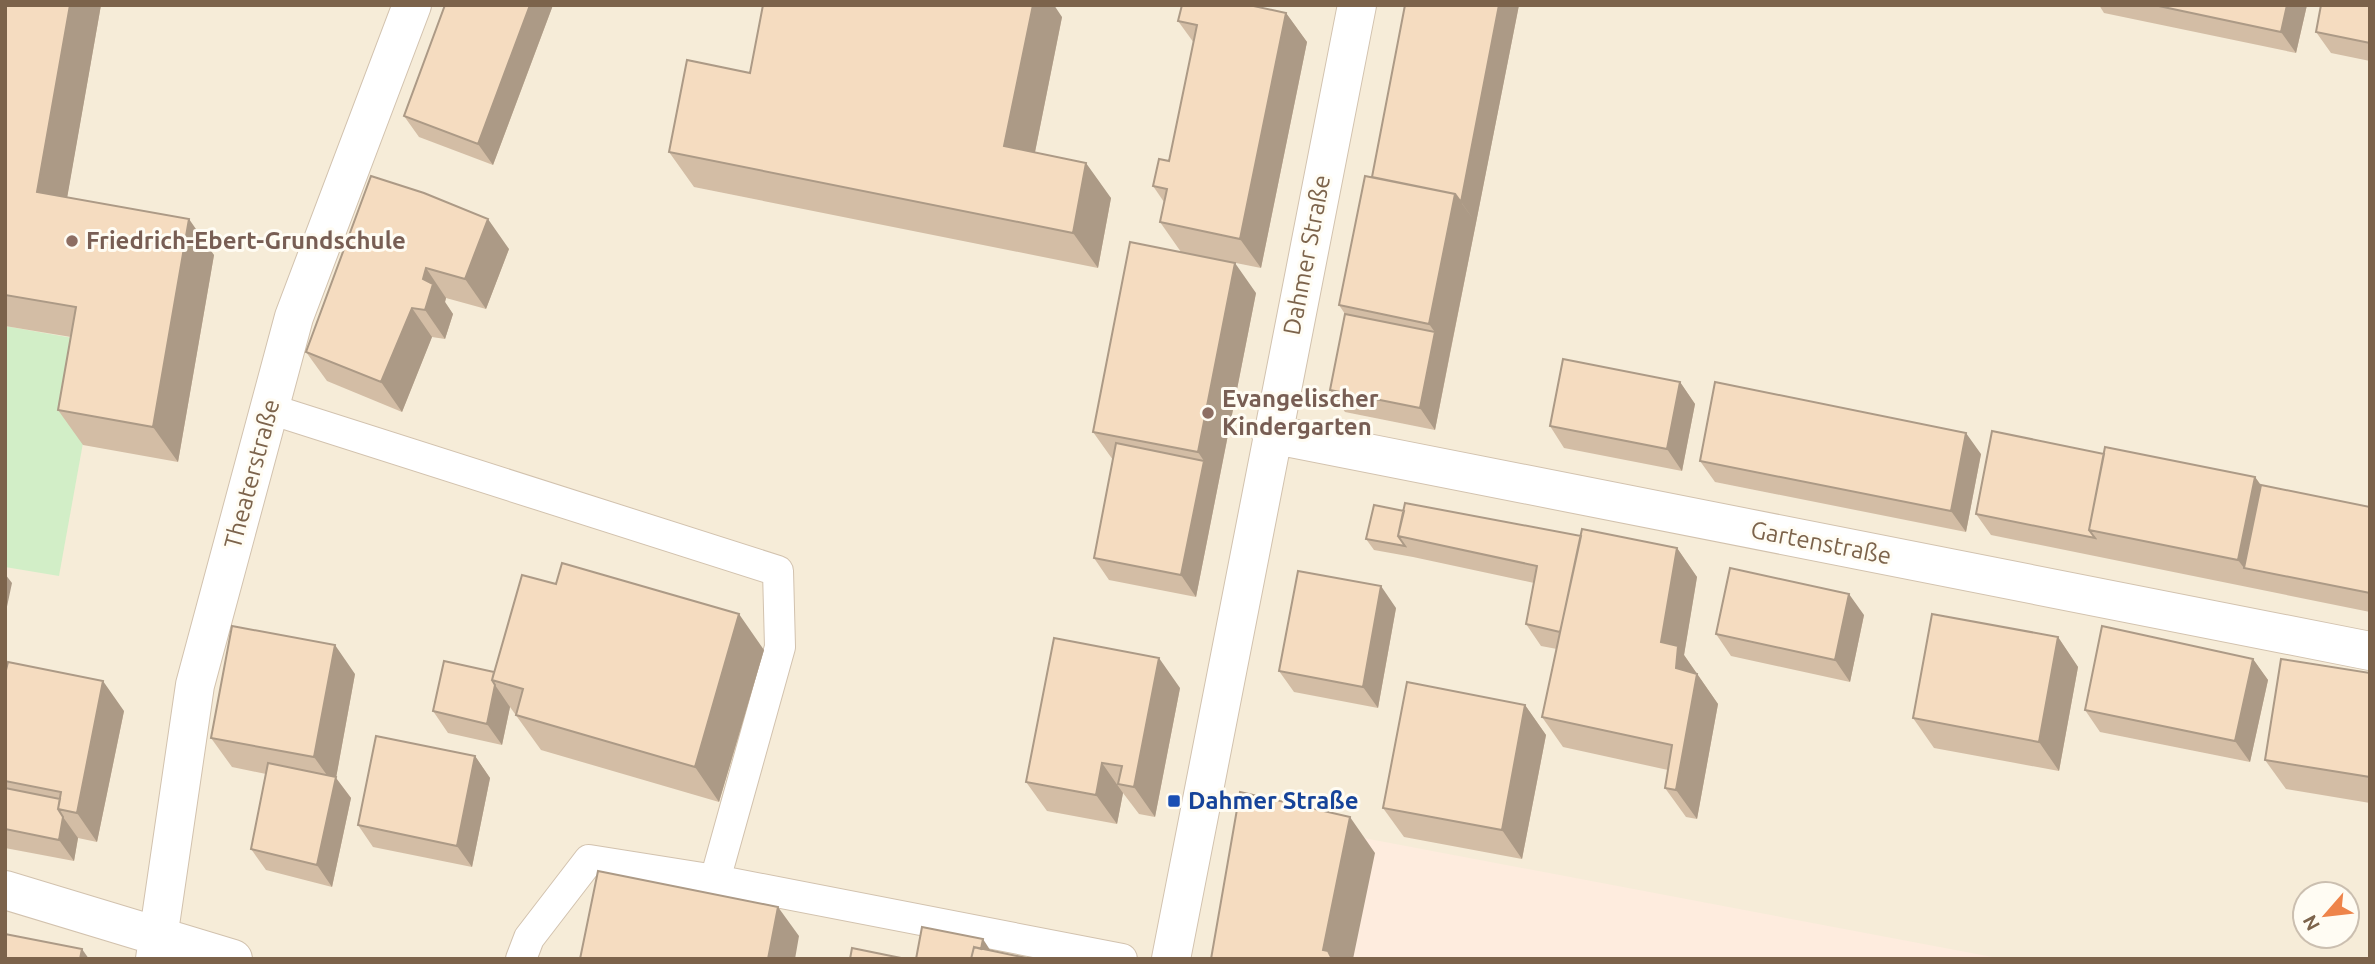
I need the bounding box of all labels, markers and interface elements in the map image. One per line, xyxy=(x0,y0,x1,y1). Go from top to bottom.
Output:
street label: Dahmer Straße xyxy=(1278,172,1335,337)
place label: Friedrich-Ebert-Grundschule xyxy=(86,227,406,254)
marker: Friedrich-Ebert-Grundschule xyxy=(64,233,80,249)
place label: Evangelischer Kindergarten xyxy=(1222,385,1379,440)
street label: Theaterstraße xyxy=(219,396,284,551)
marker: Evangelischer Kindergarten xyxy=(1200,405,1216,421)
street label: Gartenstraße xyxy=(1749,516,1894,569)
place label: Dahmer Straße xyxy=(1188,787,1359,814)
marker: Dahmer Straße xyxy=(1166,793,1182,809)
north arrow xyxy=(2291,880,2361,950)
text: N xyxy=(2298,912,2324,934)

